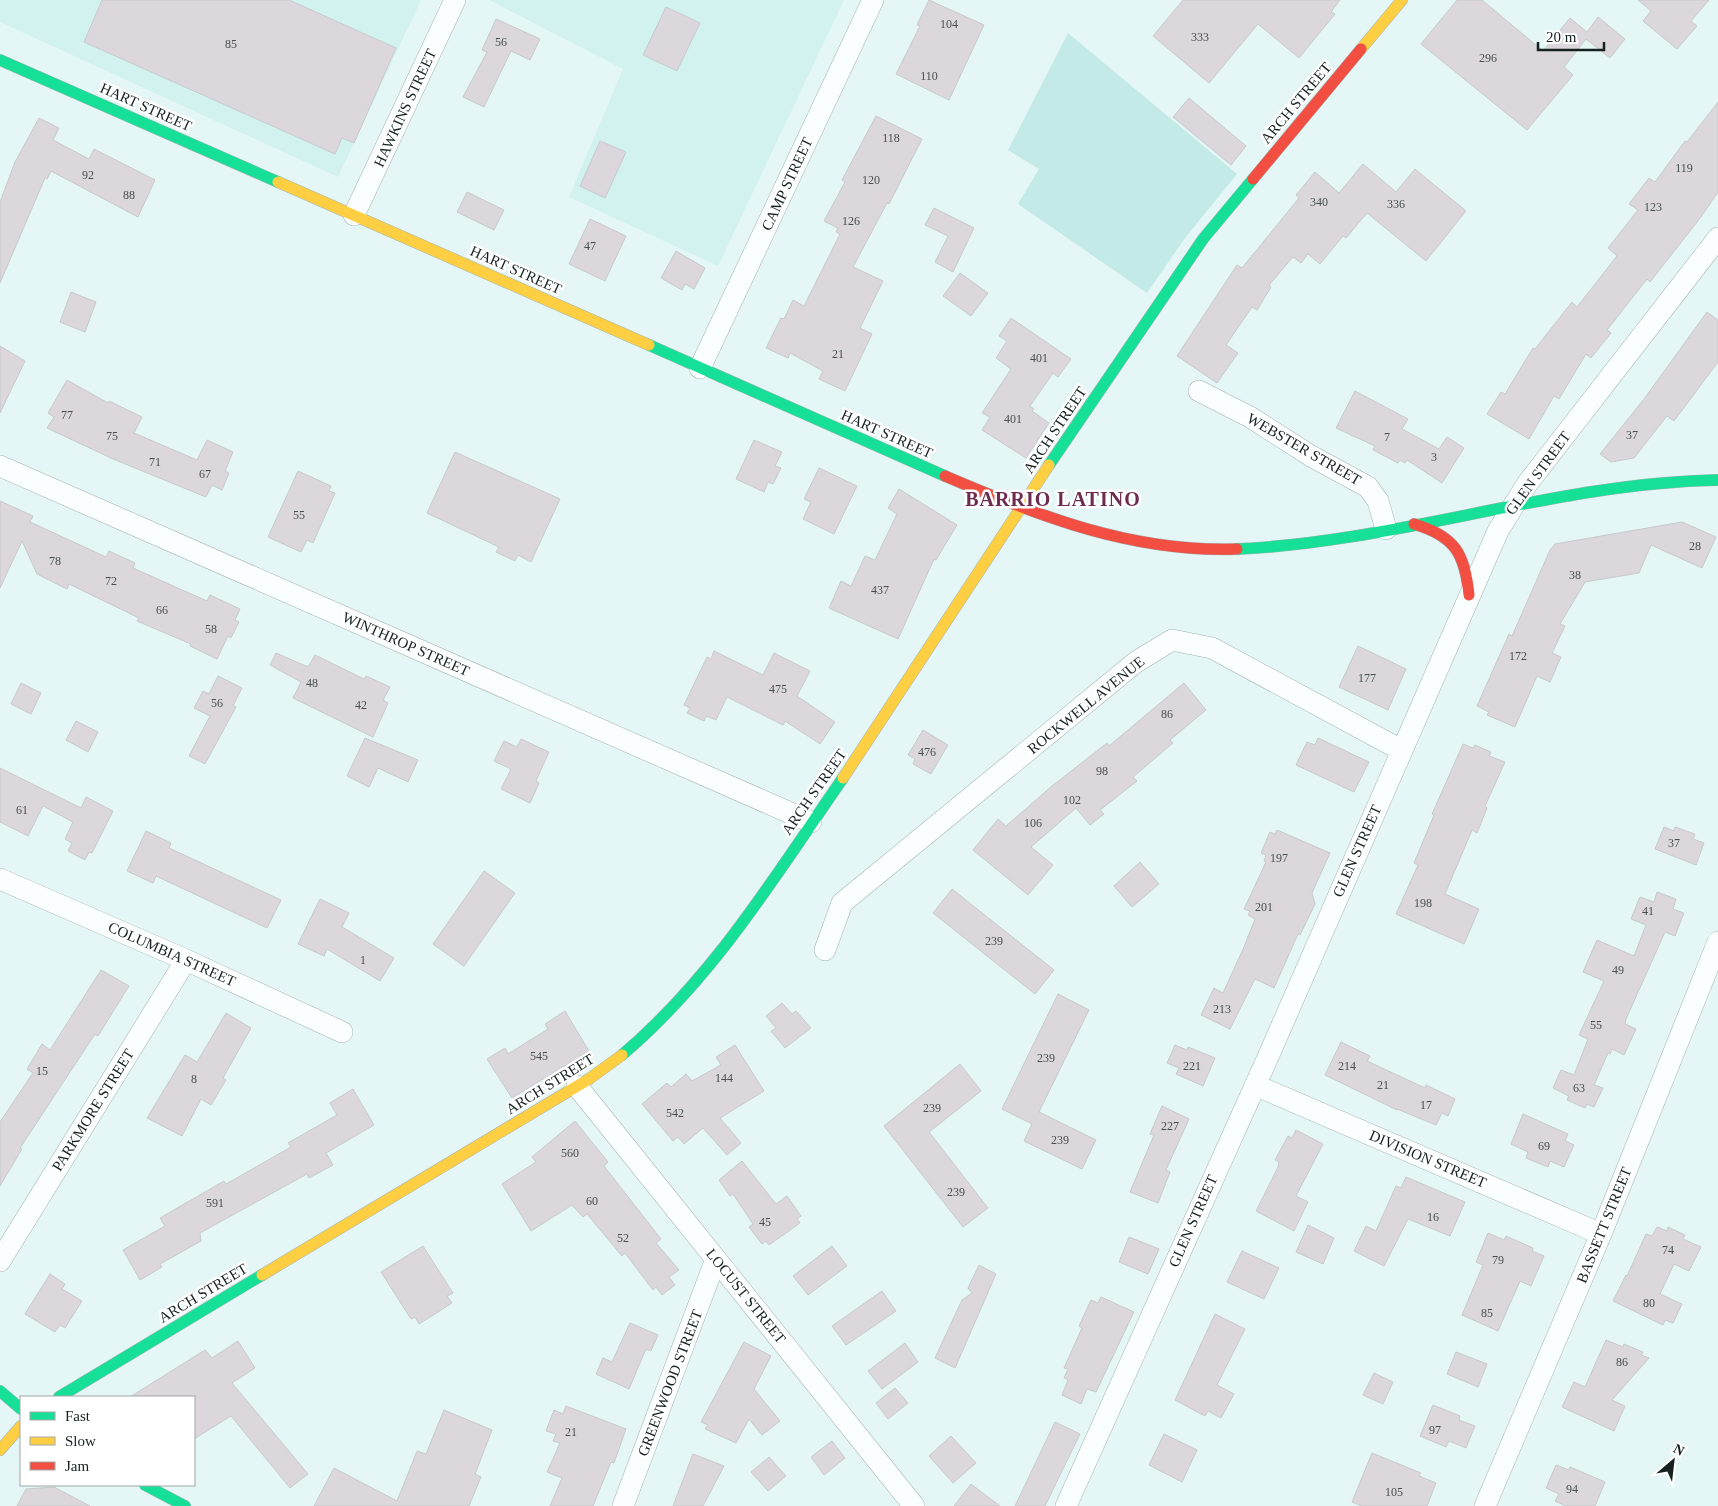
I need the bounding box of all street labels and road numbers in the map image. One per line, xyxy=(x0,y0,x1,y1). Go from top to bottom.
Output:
street label: HAWKINS STREET xyxy=(371,46,439,170)
street label: ARCH STREET xyxy=(1258,59,1334,147)
street label: HART STREET xyxy=(98,80,194,134)
street label: CAMP STREET xyxy=(758,135,816,233)
street label: HART STREET xyxy=(468,243,564,297)
street label: ARCH STREET xyxy=(1020,384,1090,476)
street label: HART STREET xyxy=(839,407,935,461)
street label: WEBSTER STREET xyxy=(1244,410,1364,488)
street label: GLEN STREET xyxy=(1503,428,1573,518)
street label: WINTHROP STREET xyxy=(340,609,472,679)
street label: ROCKWELL AVENUE xyxy=(1024,653,1148,757)
street label: ARCH STREET xyxy=(779,746,849,838)
street label: GLEN STREET xyxy=(1330,803,1384,899)
street label: COLUMBIA STREET xyxy=(106,919,238,989)
street label: PARKMORE STREET xyxy=(49,1046,137,1174)
street label: ARCH STREET xyxy=(503,1051,597,1117)
street label: DIVISION STREET xyxy=(1367,1127,1489,1191)
street label: BASSETT STREET xyxy=(1573,1165,1635,1285)
street label: GLEN STREET xyxy=(1166,1173,1220,1269)
street label: LOCUST STREET xyxy=(703,1246,789,1346)
street label: ARCH STREET xyxy=(156,1260,250,1326)
street label: GREENWOOD STREET xyxy=(635,1308,705,1458)

